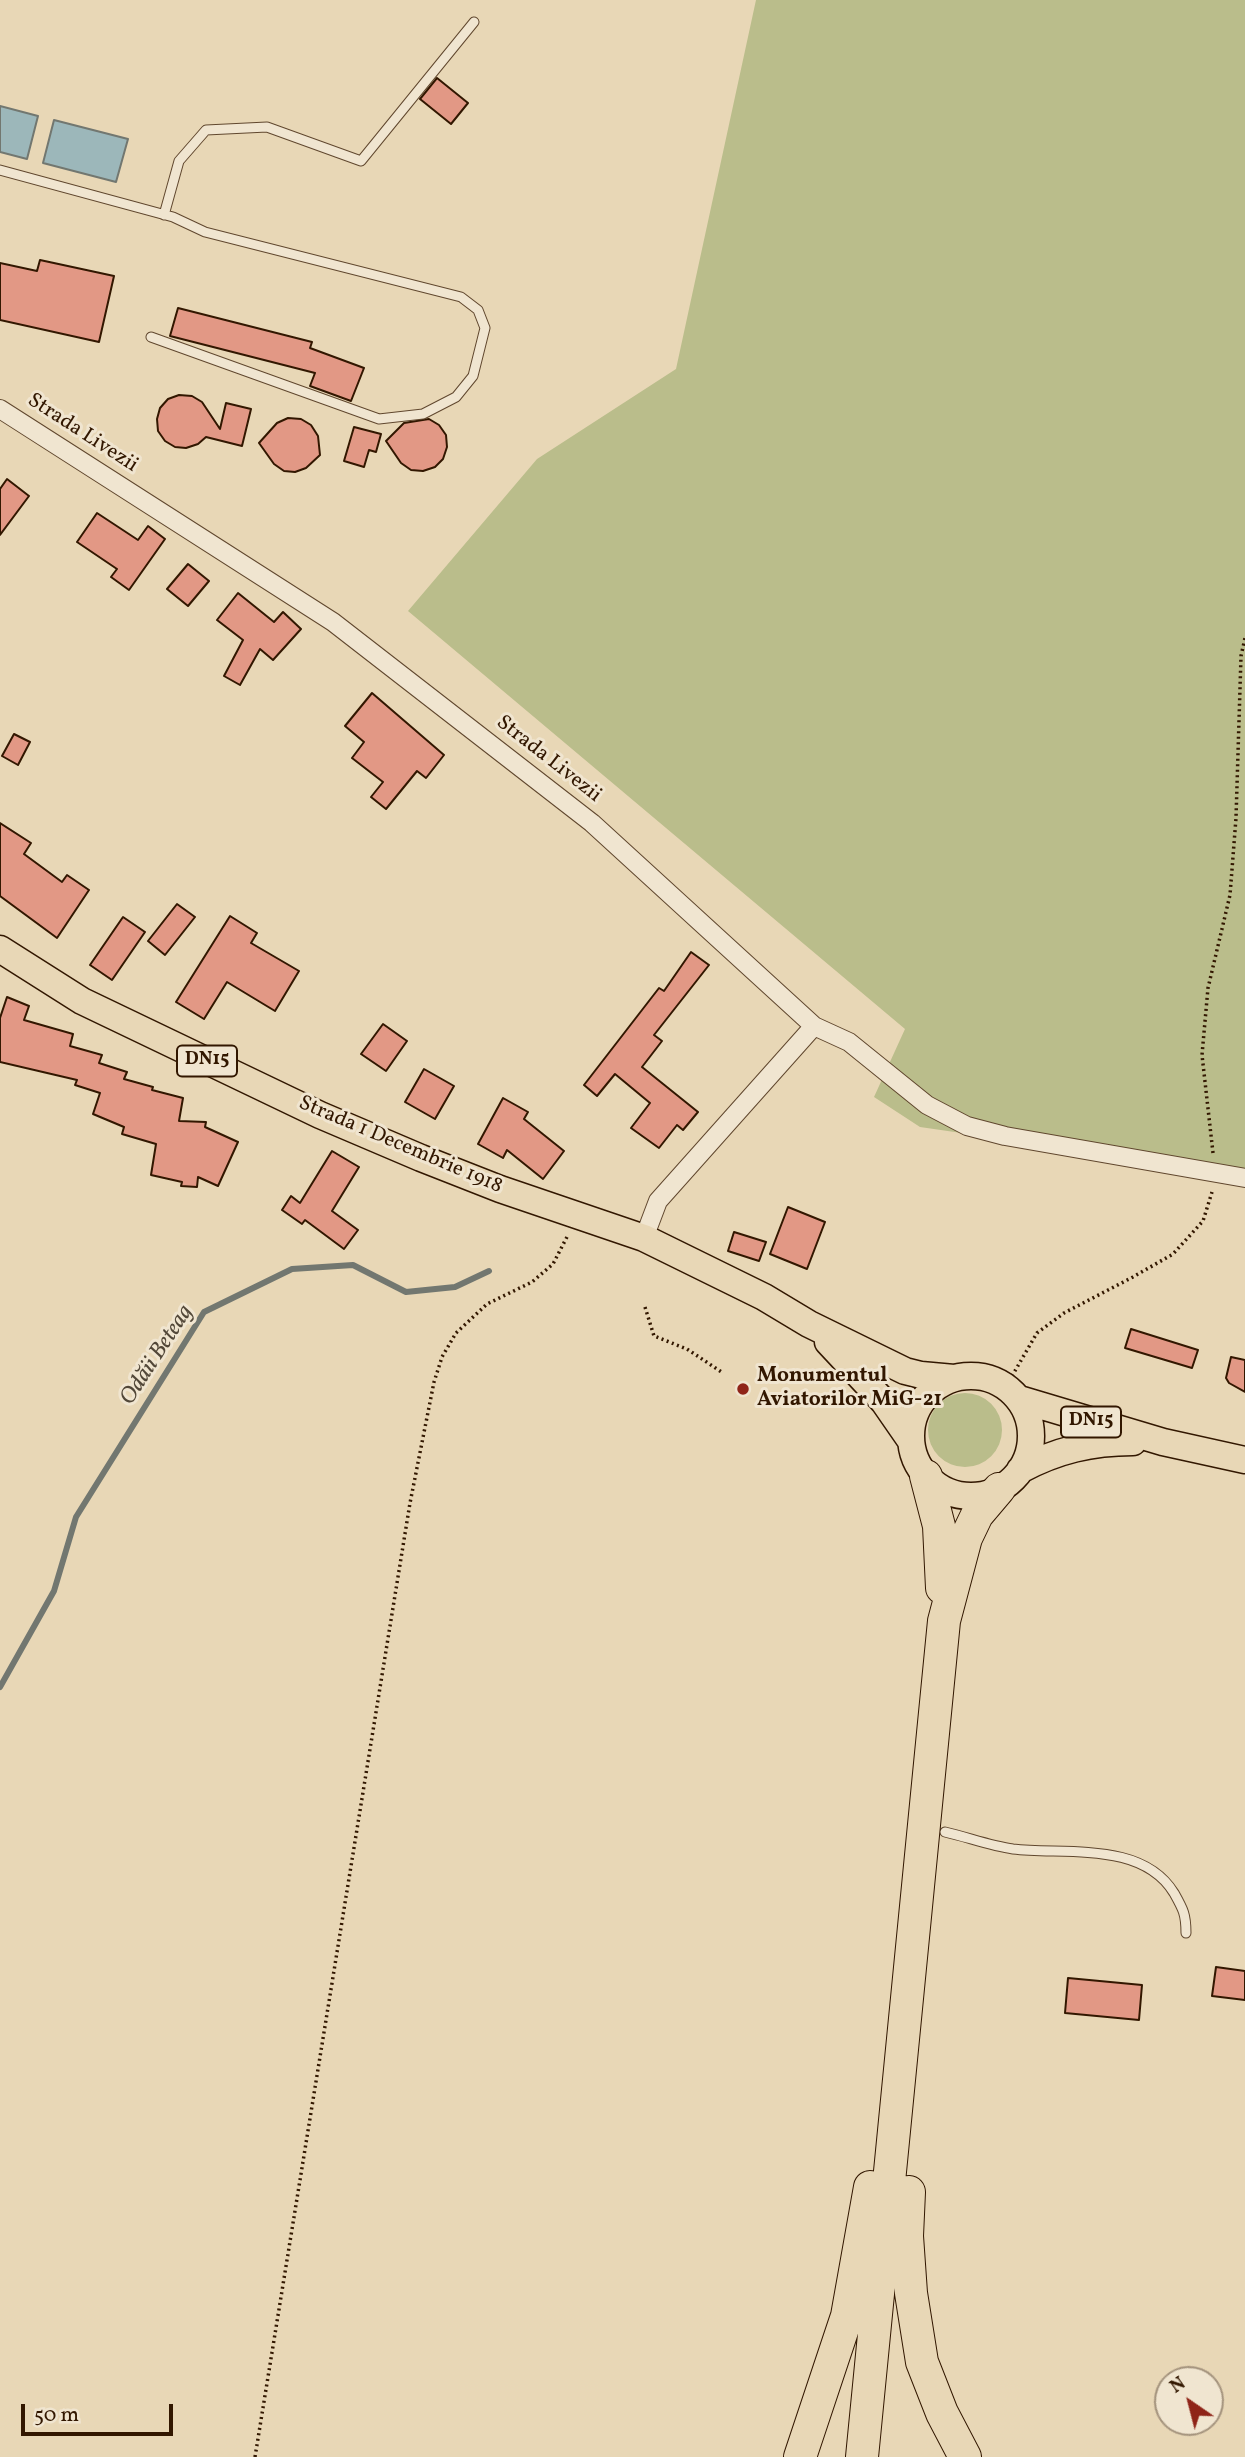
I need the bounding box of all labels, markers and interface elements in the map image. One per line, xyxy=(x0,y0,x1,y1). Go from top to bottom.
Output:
street label: Strada Livezii xyxy=(22,389,142,479)
street label: Strada Livezii xyxy=(490,711,606,809)
road number: DN15 xyxy=(177,1046,237,1077)
street label: Strada 1 Decembrie 1918 xyxy=(294,1092,506,1200)
water label: Odăii Beteag xyxy=(115,1301,201,1411)
place label: Monumentul Aviatorilor MiG-21 xyxy=(757,1364,942,1414)
marker: Monumentul Aviatorilor MiG-21 xyxy=(735,1381,751,1397)
road number: DN15 xyxy=(1061,1406,1121,1438)
north arrow xyxy=(1154,2366,1224,2436)
text: N xyxy=(1165,2371,1191,2400)
scale bar xyxy=(24,2390,177,2434)
text: 50 m xyxy=(34,2401,79,2430)

